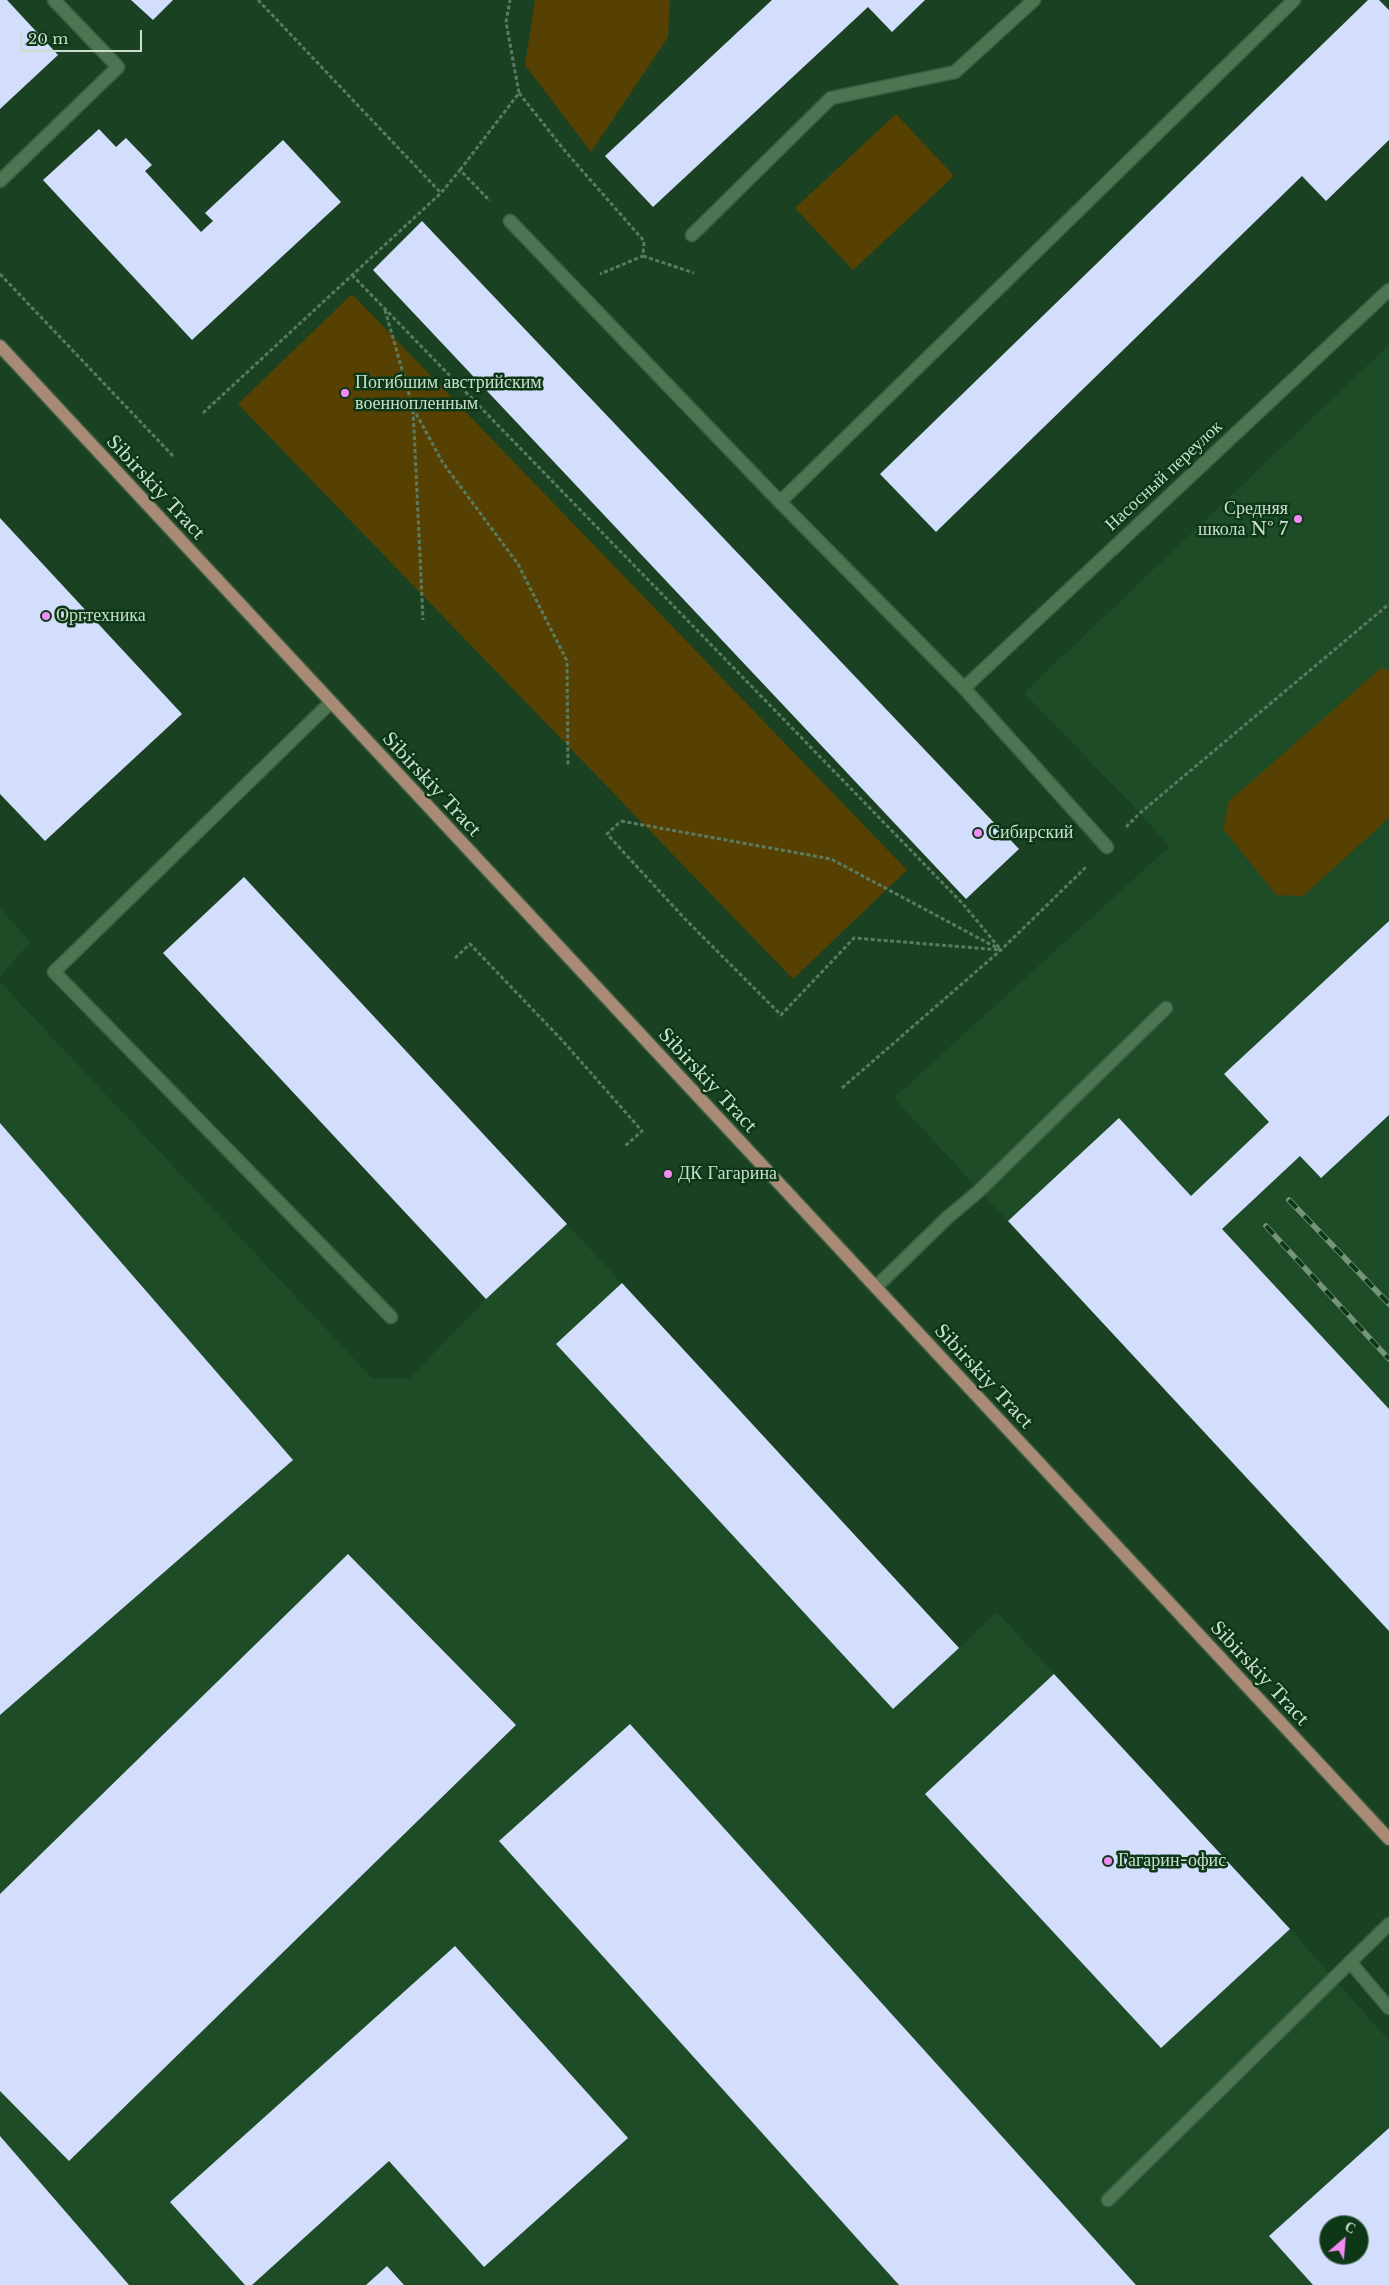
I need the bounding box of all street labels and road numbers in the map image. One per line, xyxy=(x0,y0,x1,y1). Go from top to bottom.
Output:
street label: Насосный переулок xyxy=(1101,416,1227,536)
street label: Sibirskiy Tract xyxy=(101,431,209,545)
street label: Sibirskiy Tract xyxy=(377,728,485,842)
street label: Sibirskiy Tract xyxy=(653,1024,761,1138)
street label: Sibirskiy Tract xyxy=(929,1320,1037,1434)
street label: Sibirskiy Tract xyxy=(1205,1617,1313,1731)

